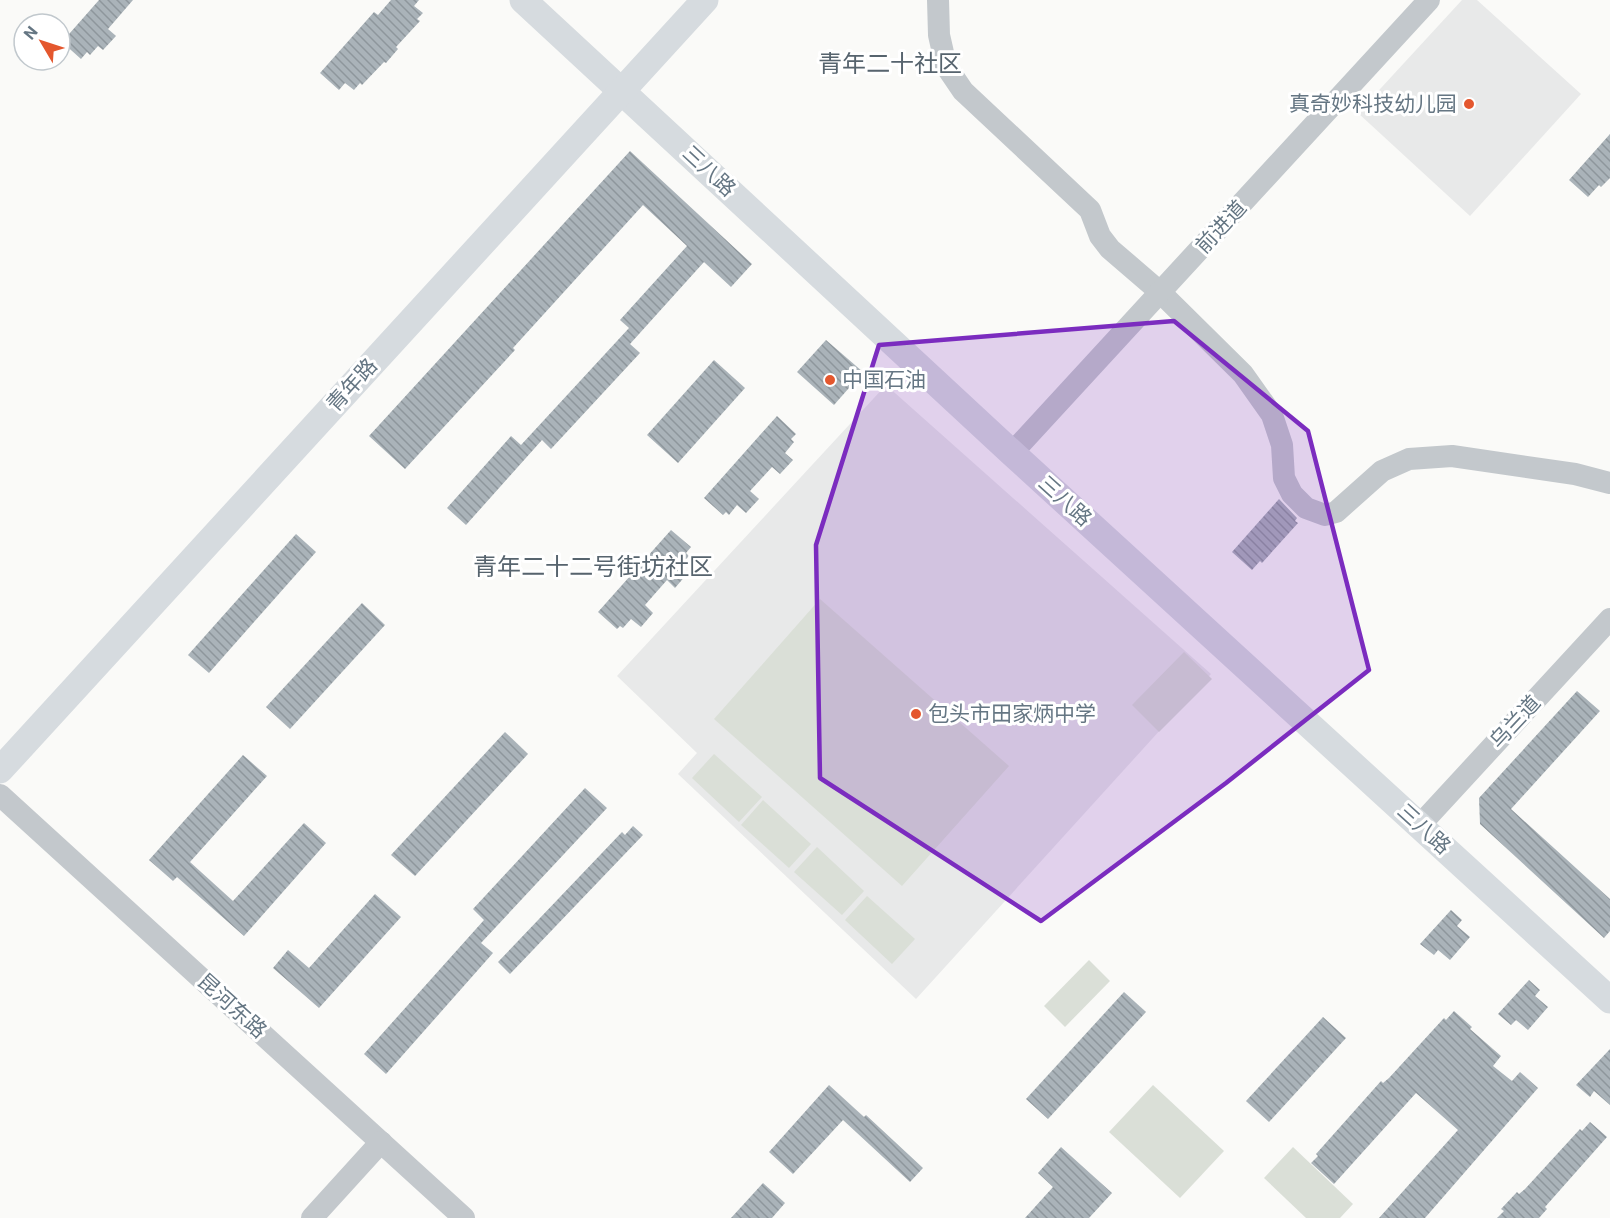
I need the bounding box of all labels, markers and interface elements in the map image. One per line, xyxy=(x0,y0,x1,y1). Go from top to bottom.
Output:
north arrow xyxy=(12,12,72,72)
text: N xyxy=(20,23,42,43)
district label: 青年二十社区 xyxy=(818,50,962,78)
place label: 真奇妙科技幼儿园 xyxy=(1289,92,1457,116)
marker: 真奇妙科技幼儿园 xyxy=(1462,97,1476,111)
street label: 三八路 xyxy=(678,141,740,201)
street label: 前进道 xyxy=(1191,196,1251,258)
street label: 青年路 xyxy=(322,354,382,416)
place label: 中国石油 xyxy=(842,368,926,392)
marker: 中国石油 xyxy=(823,373,837,387)
street label: 三八路 xyxy=(1034,471,1096,531)
district label: 青年二十二号街坊社区 xyxy=(473,553,713,581)
street label: 乌兰道 xyxy=(1485,691,1545,753)
place label: 包头市田家炳中学 xyxy=(928,702,1096,726)
marker: 包头市田家炳中学 xyxy=(909,707,923,721)
street label: 三八路 xyxy=(1393,799,1455,859)
street label: 昆河东路 xyxy=(193,969,271,1043)

